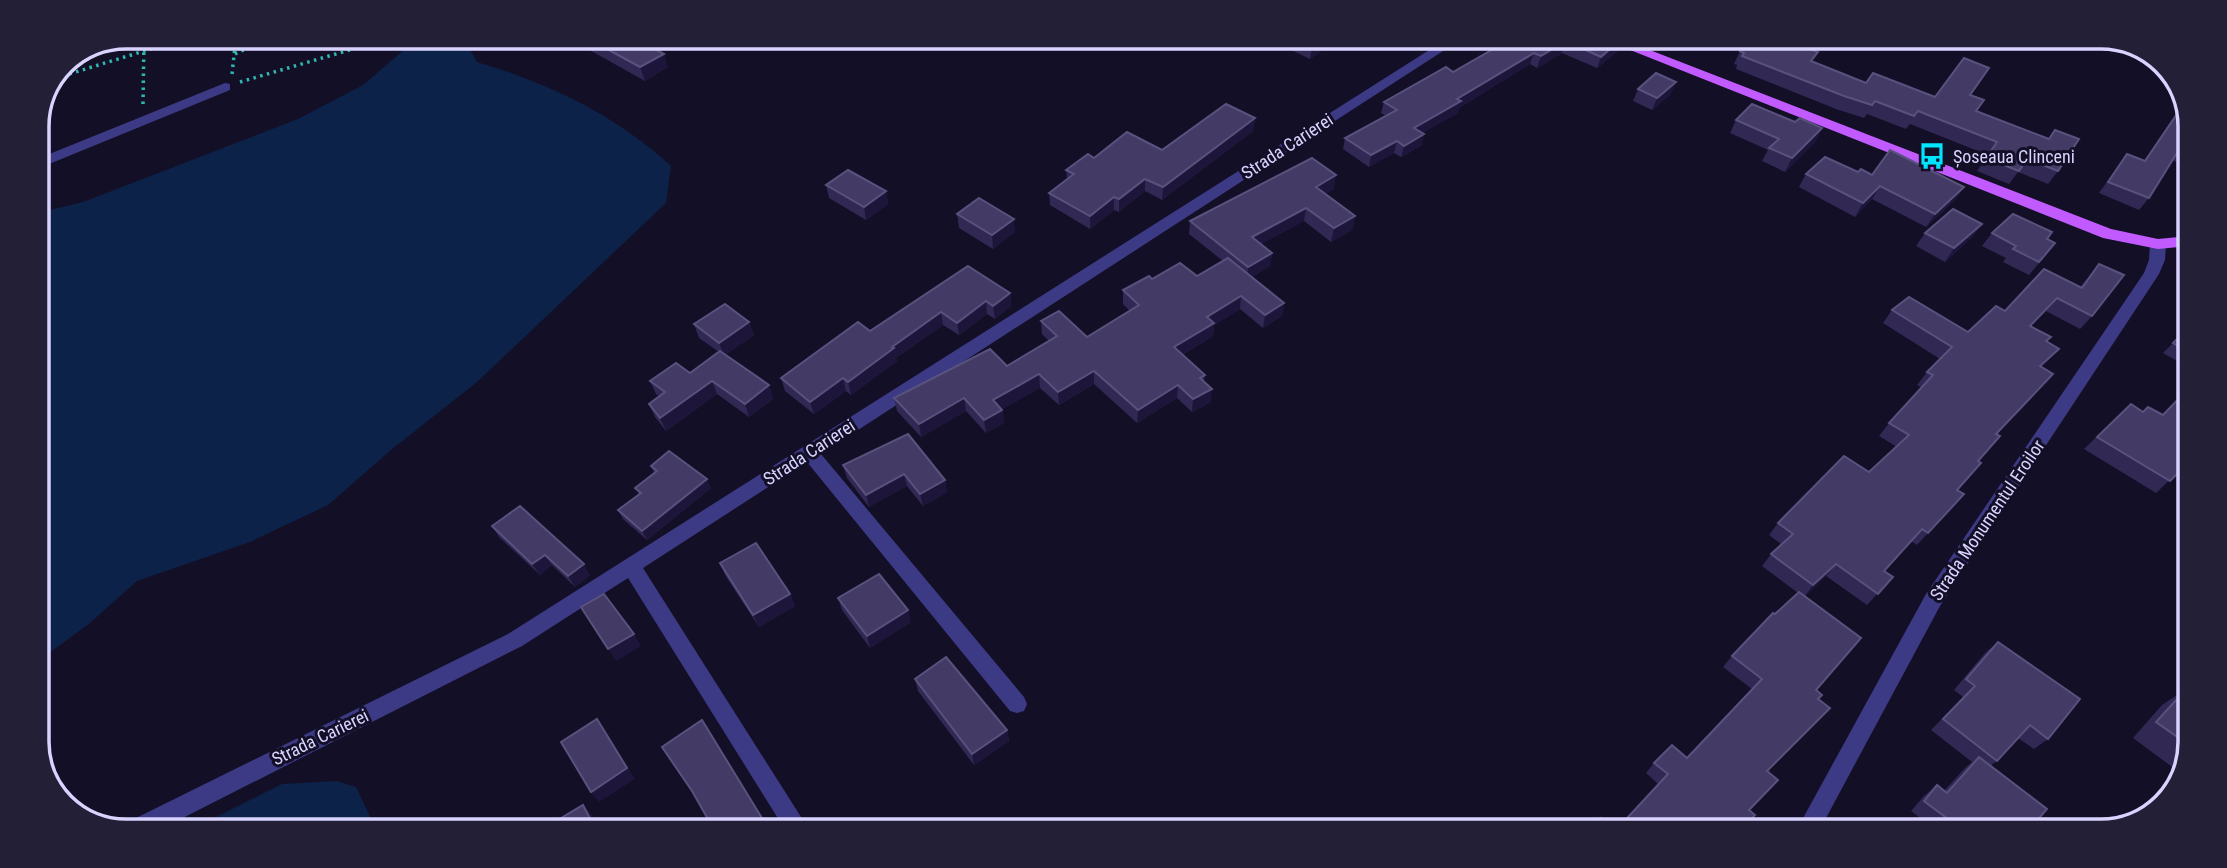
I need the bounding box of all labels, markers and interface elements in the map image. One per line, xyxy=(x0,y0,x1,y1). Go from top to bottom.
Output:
street label: Strada Carierei xyxy=(1237,109,1337,183)
bus stop icon: Șoseaua Clinceni xyxy=(1917,141,1947,171)
place label: Șoseaua Clinceni xyxy=(1953,146,2075,168)
street label: Strada Carierei xyxy=(759,415,859,489)
street label: Strada Monumentul Eroilor xyxy=(1925,435,2049,604)
street label: Strada Carierei xyxy=(268,705,372,769)

